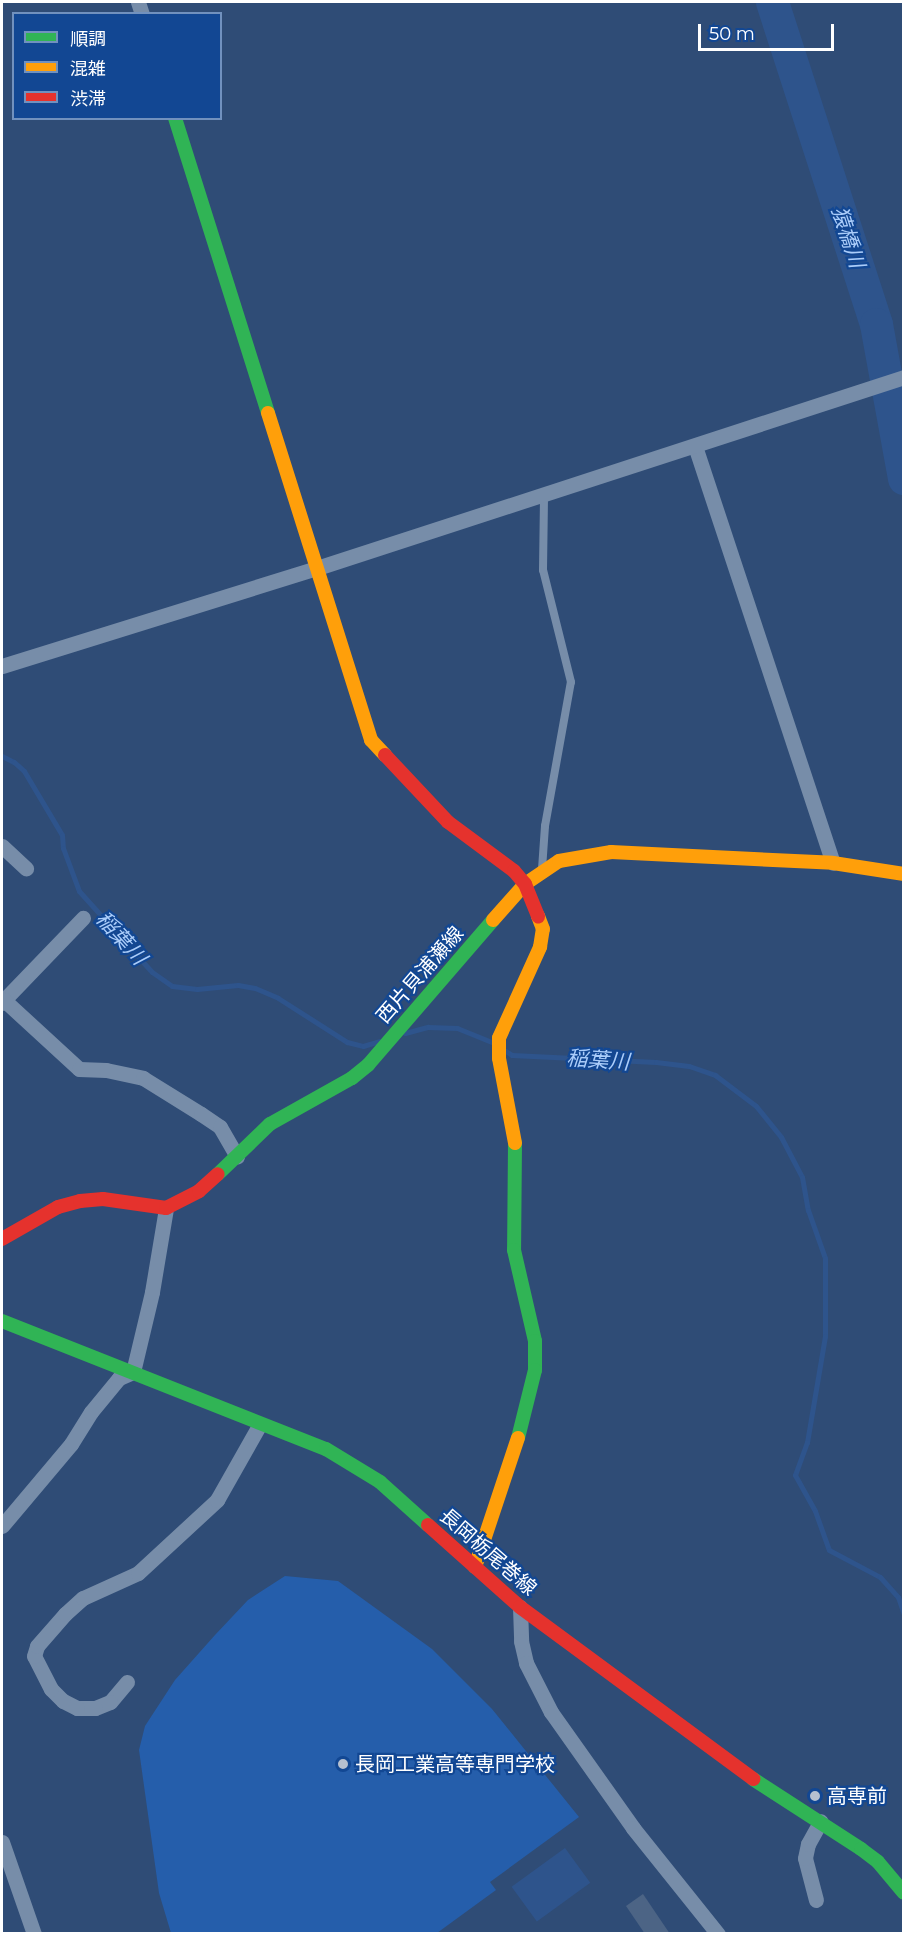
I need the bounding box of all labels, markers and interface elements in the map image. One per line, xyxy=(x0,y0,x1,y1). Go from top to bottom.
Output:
legend xyxy=(12,12,222,120)
scale bar xyxy=(701,12,838,50)
text: 50 m xyxy=(709,23,755,45)
text: 順調 xyxy=(70,28,106,50)
text: 混雑 xyxy=(70,58,106,80)
text: 渋滞 xyxy=(70,88,106,110)
water label: 猿橋川 xyxy=(826,203,870,271)
water label: 稲葉川 xyxy=(91,906,151,970)
street label: 西片貝浦瀬線 xyxy=(372,922,468,1028)
water label: 稲葉川 xyxy=(566,1045,630,1075)
street label: 長岡栃尾巻線 xyxy=(435,1504,541,1600)
place label: 長岡工業高等専門学校 xyxy=(355,1752,555,1776)
marker: 長岡工業高等専門学校 xyxy=(336,1757,350,1771)
place label: 高専前 xyxy=(827,1784,887,1808)
marker: 高専前 xyxy=(808,1789,822,1803)

